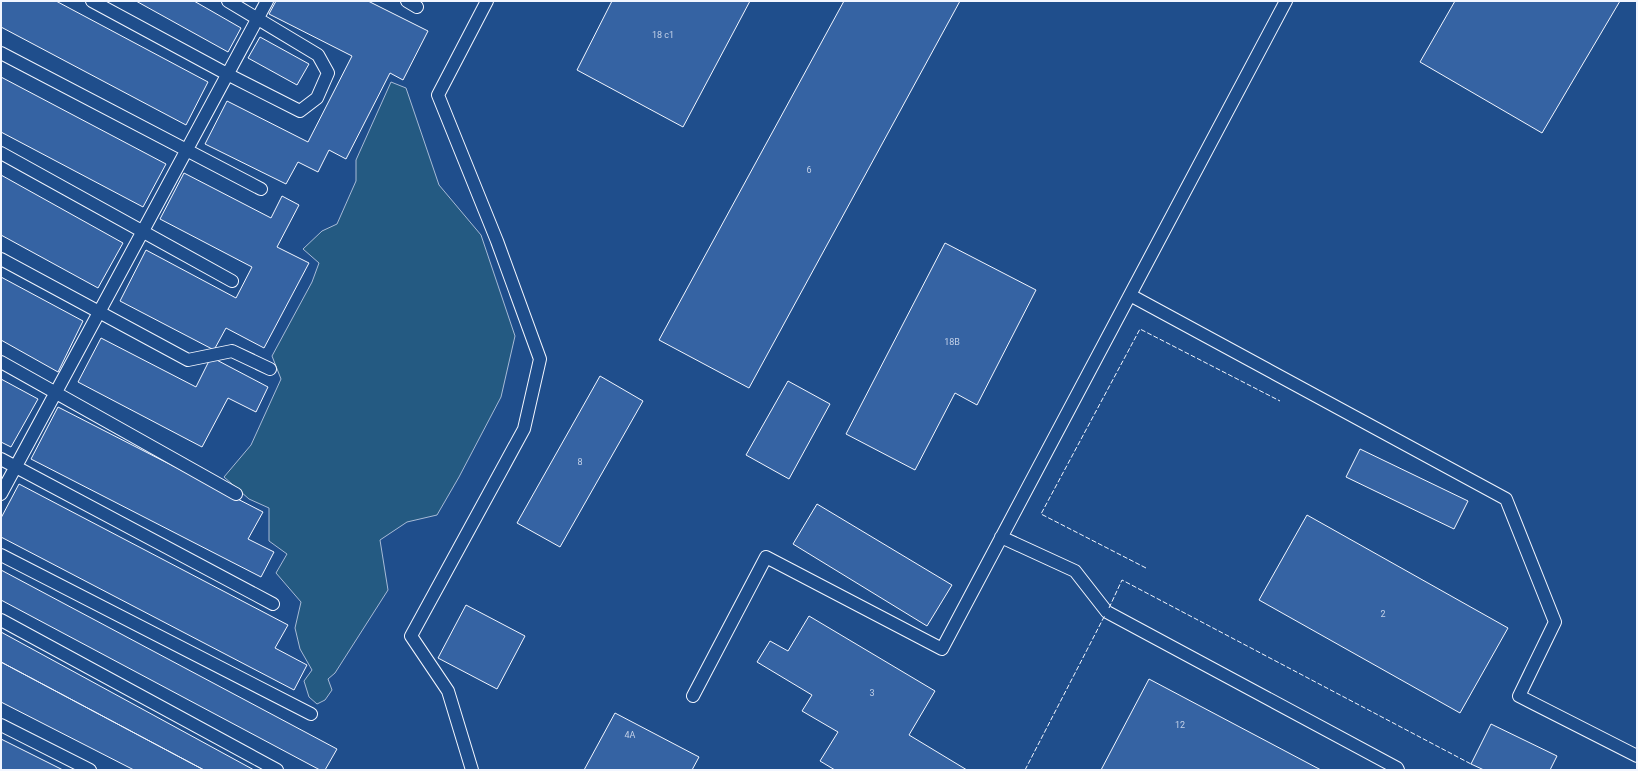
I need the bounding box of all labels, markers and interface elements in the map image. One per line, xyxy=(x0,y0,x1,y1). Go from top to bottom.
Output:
house number: 18 с1 xyxy=(652,30,674,40)
house number: 6 xyxy=(806,165,812,175)
house number: 18В xyxy=(944,337,960,347)
house number: 8 xyxy=(577,457,583,467)
house number: 2 xyxy=(1380,609,1386,619)
house number: 3 xyxy=(869,688,875,698)
house number: 12 xyxy=(1175,720,1185,730)
house number: 4А xyxy=(625,730,636,740)

